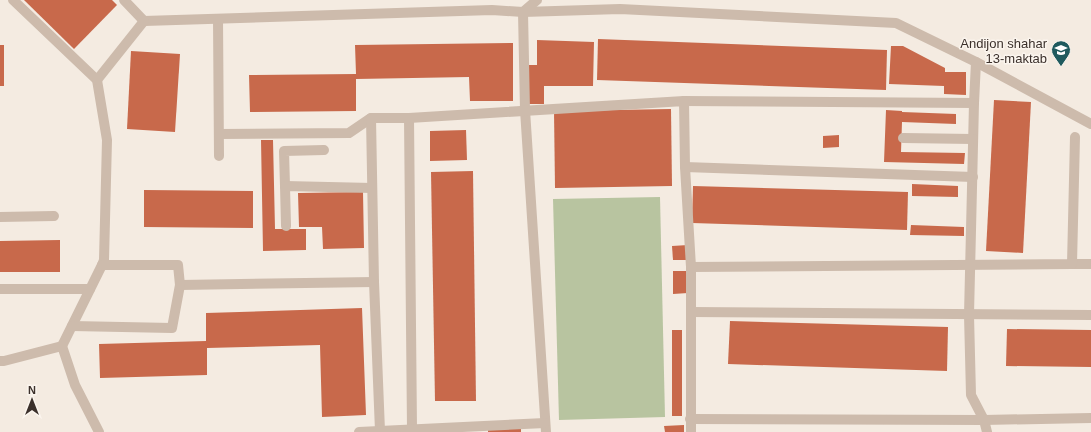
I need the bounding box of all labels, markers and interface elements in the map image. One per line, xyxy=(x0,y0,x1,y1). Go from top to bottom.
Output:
place label: Andijon shahar 13-maktab xyxy=(960,36,1048,66)
school or university icon: Andijon shahar 13-maktab xyxy=(1050,39,1072,67)
north arrow xyxy=(12,380,52,420)
text: N xyxy=(28,384,36,396)

